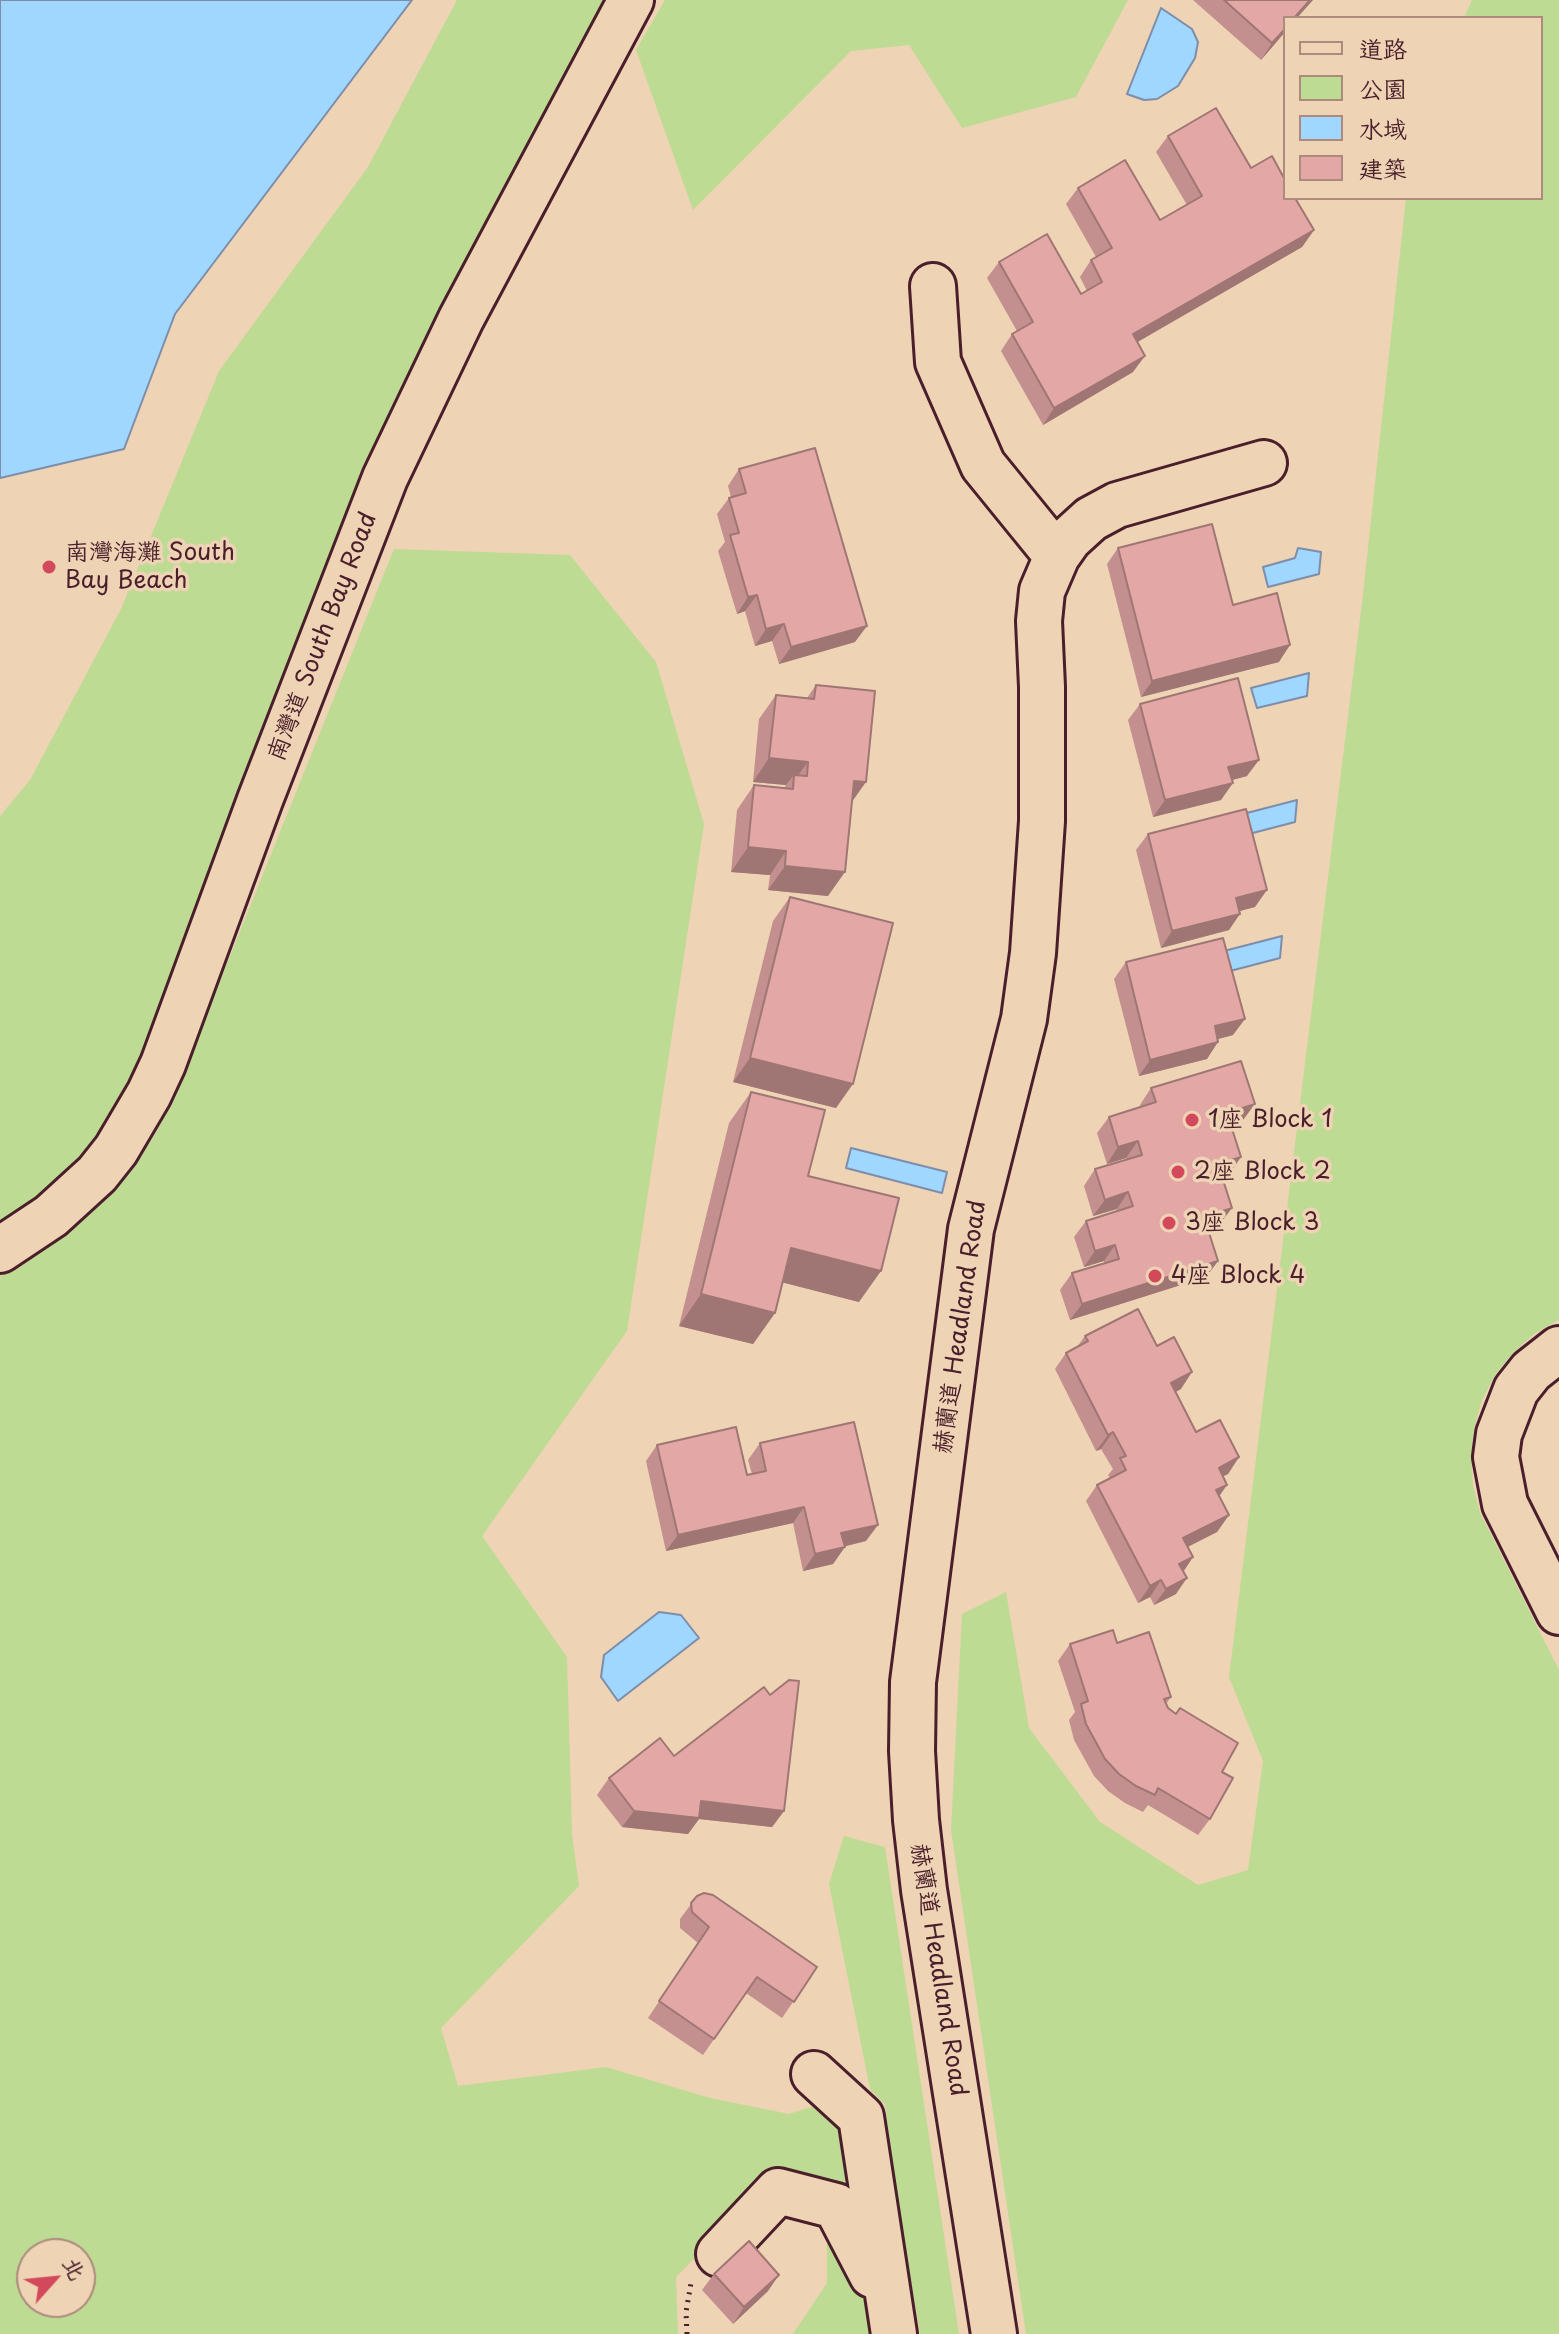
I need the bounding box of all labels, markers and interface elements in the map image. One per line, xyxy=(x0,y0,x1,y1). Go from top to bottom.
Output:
legend xyxy=(1283,16,1543,200)
text: 道路 xyxy=(1359,30,1407,66)
text: 公園 xyxy=(1359,70,1407,106)
text: 水域 xyxy=(1359,110,1407,146)
text: 建築 xyxy=(1359,150,1407,186)
street label: 南灣道 South Bay Road xyxy=(262,509,384,765)
place label: 南灣海灘 South Bay Beach xyxy=(65,539,235,595)
marker: 南灣海灘 South Bay Beach xyxy=(40,558,58,576)
place label: 1座 Block 1 xyxy=(1208,1106,1332,1134)
marker: 1座 Block 1 xyxy=(1183,1111,1201,1129)
place label: 2座 Block 2 xyxy=(1194,1158,1331,1186)
marker: 2座 Block 2 xyxy=(1169,1163,1187,1181)
street label: 赫蘭道 Headland Road xyxy=(929,1198,993,1456)
place label: 3座 Block 3 xyxy=(1185,1209,1319,1237)
marker: 3座 Block 3 xyxy=(1160,1214,1178,1232)
place label: 4座 Block 4 xyxy=(1171,1262,1305,1290)
marker: 4座 Block 4 xyxy=(1146,1267,1164,1285)
street label: 赫蘭道 Headland Road xyxy=(904,1842,972,2098)
north arrow xyxy=(16,2238,96,2318)
text: 北 xyxy=(56,2250,96,2285)

